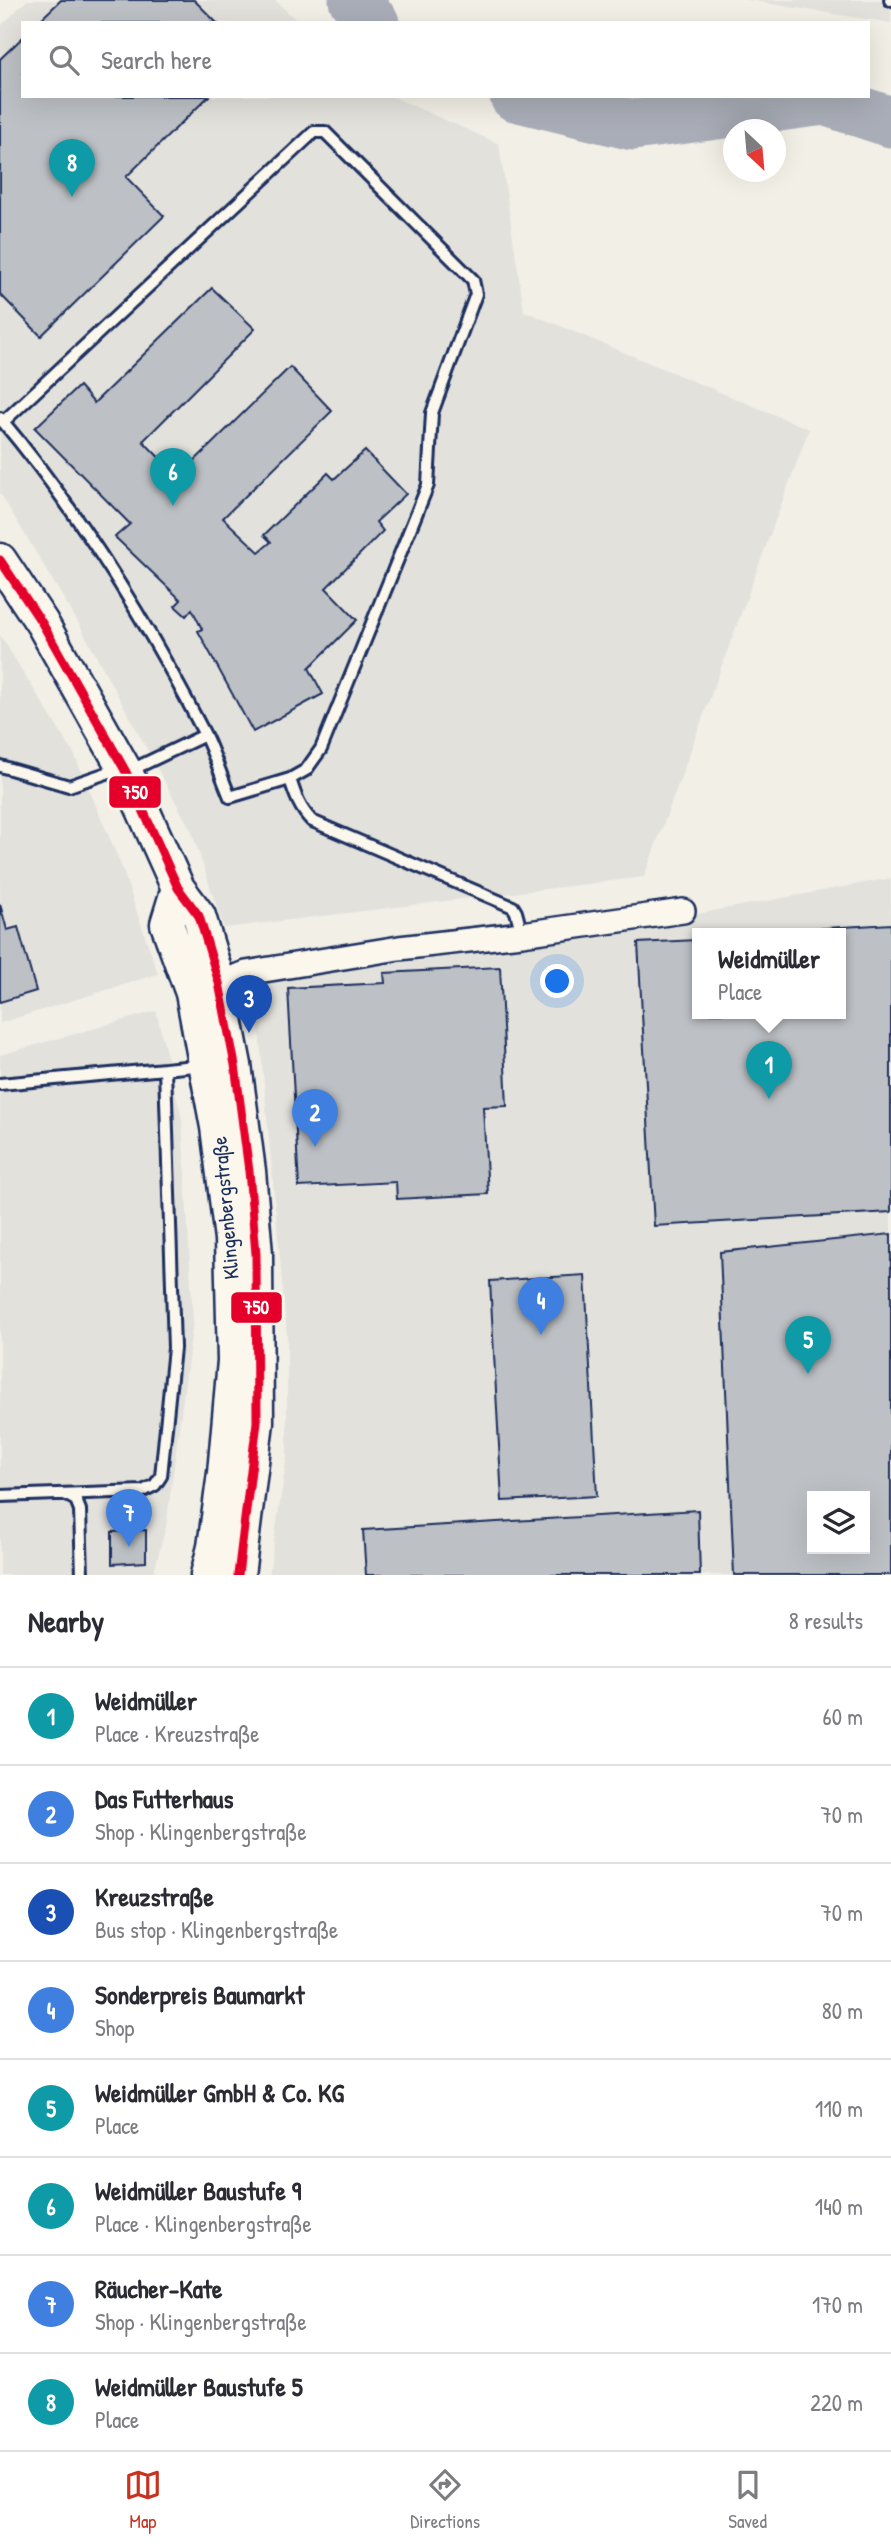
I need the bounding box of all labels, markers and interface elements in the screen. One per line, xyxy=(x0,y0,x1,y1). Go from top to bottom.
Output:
search box xyxy=(21,21,870,98)
icon: search xyxy=(45,41,83,79)
text: Search here xyxy=(101,42,212,77)
north arrow xyxy=(723,119,786,182)
pin: 8 xyxy=(49,139,95,197)
pin: 6 xyxy=(150,448,196,506)
line badge: 750 xyxy=(108,775,162,809)
text: 750 xyxy=(121,779,148,805)
popup xyxy=(692,928,846,1019)
text: Weidmüller xyxy=(718,941,820,976)
your location xyxy=(540,964,574,998)
pin: 3 xyxy=(226,975,272,1033)
text: Place xyxy=(718,976,762,1007)
pin: 1 xyxy=(746,1041,792,1099)
pin: 2 xyxy=(292,1089,338,1147)
street label: Klingenbergstraße xyxy=(204,1135,246,1281)
pin: 4 xyxy=(518,1277,564,1335)
line badge: 750 xyxy=(230,1291,283,1324)
text: 750 xyxy=(242,1294,269,1320)
pin: 5 xyxy=(785,1316,831,1374)
pin: 7 xyxy=(106,1489,152,1547)
map controls xyxy=(807,1491,870,1554)
button: layers xyxy=(807,1491,870,1554)
text: Nearby xyxy=(28,1601,104,1641)
text: 8 results xyxy=(789,1605,863,1636)
text: Weidmüller xyxy=(95,1683,197,1718)
text: 1 xyxy=(47,1701,55,1732)
text: 60 m xyxy=(823,1701,863,1732)
text: Place · Kreuzstraße xyxy=(95,1718,260,1749)
text: Das Futterhaus xyxy=(95,1781,233,1816)
text: 2 xyxy=(46,1799,56,1830)
text: 70 m xyxy=(820,1799,863,1830)
text: Shop · Klingenbergstraße xyxy=(95,1816,307,1847)
text: Kreuzstraße xyxy=(95,1879,214,1914)
text: 3 xyxy=(46,1897,56,1928)
text: 70 m xyxy=(820,1897,863,1928)
text: Bus stop · Klingenbergstraße xyxy=(95,1914,338,1945)
text: Sonderpreis Baumarkt xyxy=(95,1977,304,2012)
text: 4 xyxy=(47,1995,55,2026)
text: 80 m xyxy=(822,1995,863,2026)
text: Shop xyxy=(95,2012,134,2043)
text: Weidmüller GmbH & Co. KG xyxy=(95,2075,344,2110)
text: 5 xyxy=(46,2093,56,2124)
text: 110 m xyxy=(815,2093,863,2124)
text: Place xyxy=(95,2110,139,2141)
text: Weidmüller Baustufe 9 xyxy=(95,2173,301,2208)
text: 6 xyxy=(46,2191,56,2222)
text: 140 m xyxy=(815,2191,863,2222)
text: Place · Klingenbergstraße xyxy=(95,2208,312,2239)
text: Räucher-Kate xyxy=(95,2271,222,2306)
text: 7 xyxy=(45,2289,57,2320)
text: 170 m xyxy=(812,2289,863,2320)
text: Shop · Klingenbergstraße xyxy=(95,2306,307,2337)
text: Weidmüller Baustufe 5 xyxy=(95,2369,303,2404)
text: 8 xyxy=(46,2387,56,2418)
text: 220 m xyxy=(810,2387,863,2418)
text: Place xyxy=(95,2404,139,2435)
tab: Map xyxy=(124,2466,162,2534)
tab: Directions xyxy=(410,2466,480,2534)
tab: Saved xyxy=(728,2466,767,2534)

